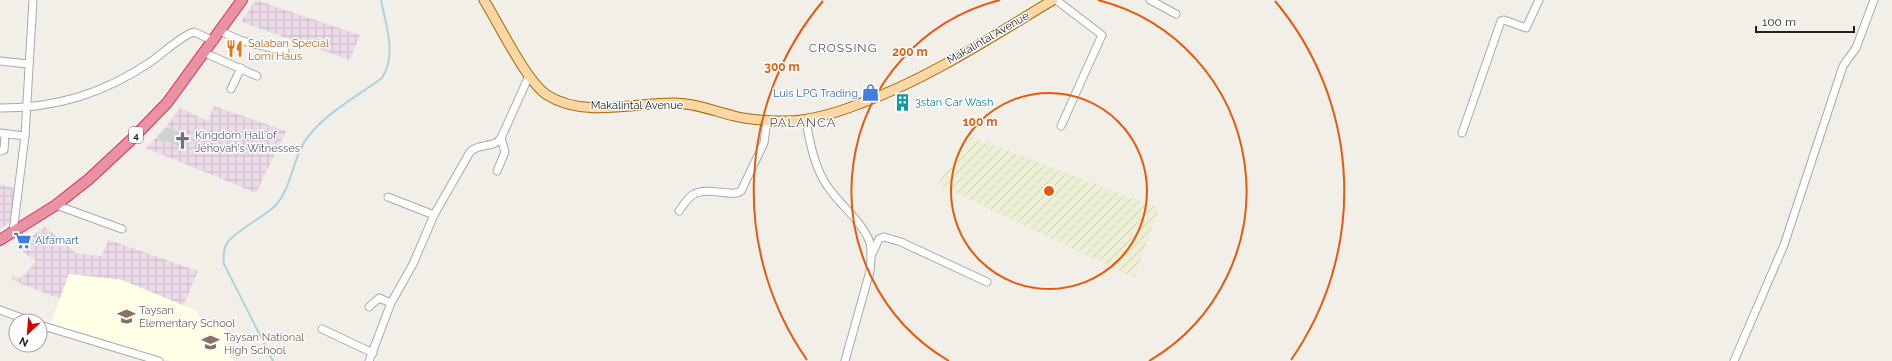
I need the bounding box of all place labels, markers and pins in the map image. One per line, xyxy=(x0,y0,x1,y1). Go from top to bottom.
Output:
place label: Salaban Special Lomi Haus xyxy=(248,37,329,63)
restaurant icon: Salaban Special Lomi Haus xyxy=(225,39,245,59)
shop icon: Luis LPG Trading xyxy=(861,83,881,103)
place label: Luis LPG Trading xyxy=(773,87,858,100)
building icon: 3stan Car Wash xyxy=(892,92,912,112)
place label: 3stan Car Wash xyxy=(915,96,993,109)
place label: Kingdom Hall of Jehovah's Witnesses xyxy=(195,129,300,155)
church icon: Kingdom Hall of Jehovah's Witnesses xyxy=(172,131,192,151)
centre of rings xyxy=(1042,184,1056,198)
supermarket icon: Alfamart xyxy=(12,230,32,250)
place label: Alfamart xyxy=(35,234,79,247)
place label: Taysan Elementary School xyxy=(139,304,235,330)
school or university icon: Taysan Elementary School xyxy=(116,306,136,326)
place label: Taysan National High School xyxy=(224,331,304,357)
school or university icon: Taysan National High School xyxy=(201,333,221,353)

